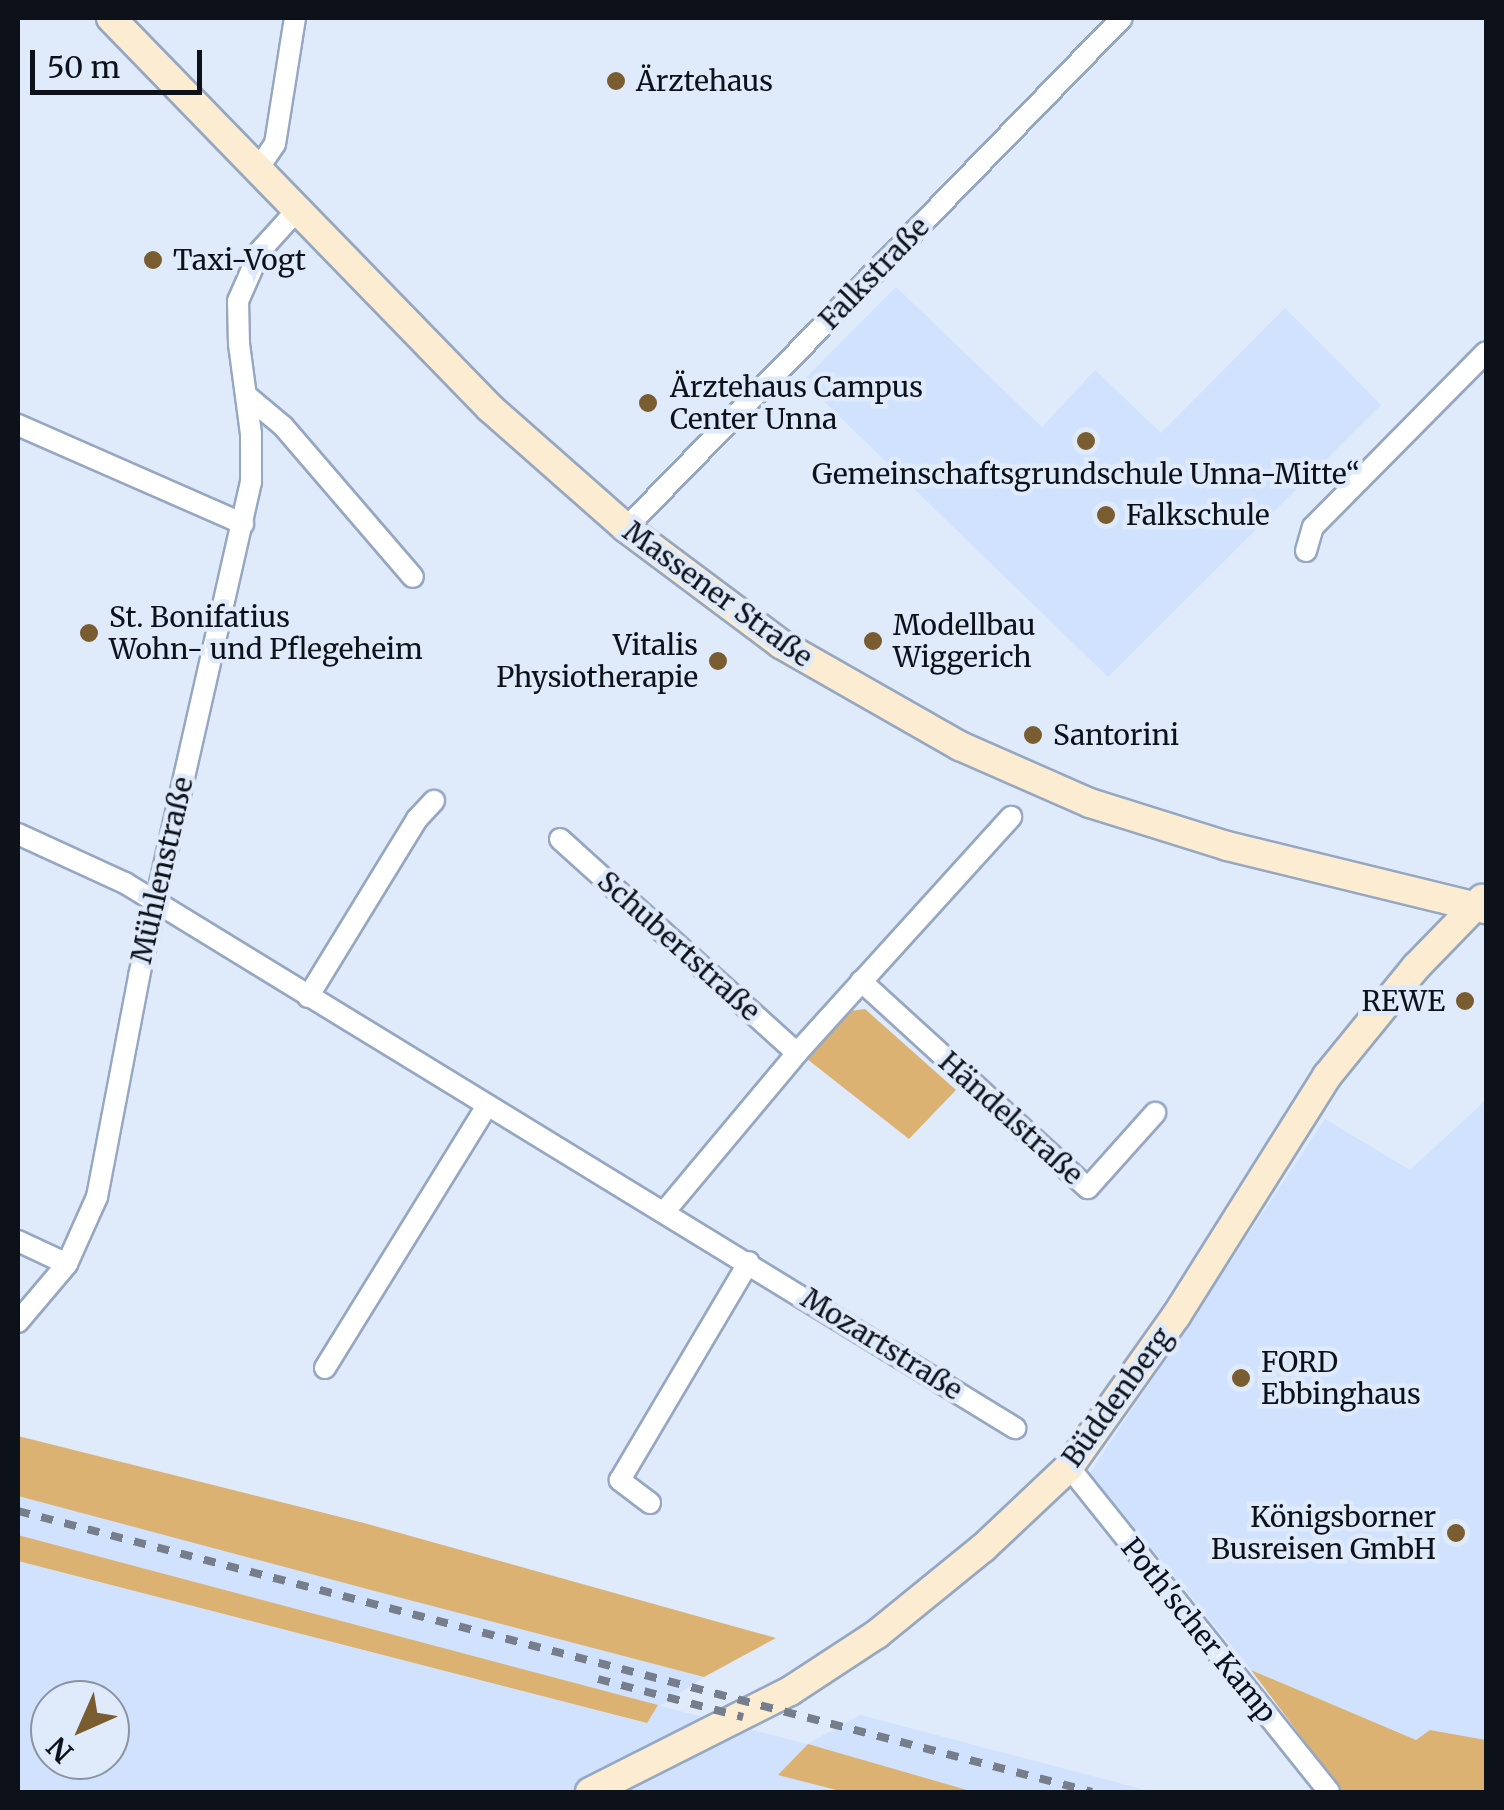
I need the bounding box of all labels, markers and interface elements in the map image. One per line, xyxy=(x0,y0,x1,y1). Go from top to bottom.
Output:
scale bar xyxy=(35,30,208,92)
text: 50 m xyxy=(47,48,120,86)
place label: Ärztehaus xyxy=(636,64,773,98)
marker: Ärztehaus xyxy=(605,70,627,92)
street label: Falkstraße xyxy=(812,210,936,336)
place label: Taxi-Vogt xyxy=(173,243,306,277)
marker: Taxi-Vogt xyxy=(142,249,164,271)
place label: Ärztehaus Campus Center Unna xyxy=(670,370,923,436)
marker: Ärztehaus Campus Center Unna xyxy=(635,390,661,416)
marker: Gemeinschaftsgrundschule Unna-Mitte“ xyxy=(1075,430,1097,452)
place label: Gemeinschaftsgrundschule Unna-Mitte“ xyxy=(812,457,1360,491)
place label: Falkschule xyxy=(1126,498,1270,532)
marker: Falkschule xyxy=(1095,504,1117,526)
street label: Massener Straße xyxy=(617,514,819,674)
place label: St. Bonifatius Wohn- und Pflegeheim xyxy=(109,600,423,666)
place label: Modellbau Wiggerich xyxy=(893,608,1036,674)
marker: St. Bonifatius Wohn- und Pflegeheim xyxy=(78,622,100,644)
place label: Vitalis Physiotherapie xyxy=(496,628,698,694)
marker: Modellbau Wiggerich xyxy=(862,630,884,652)
marker: Vitalis Physiotherapie xyxy=(707,650,729,672)
place label: Santorini xyxy=(1053,718,1179,752)
marker: Santorini xyxy=(1022,724,1044,746)
street label: Mühlenstraße xyxy=(124,774,200,966)
street label: Schubertstraße xyxy=(591,864,767,1028)
place label: REWE xyxy=(1362,984,1445,1018)
marker: REWE xyxy=(1454,990,1476,1012)
street label: Händelstraße xyxy=(932,1045,1090,1191)
street label: Mozartstraße xyxy=(795,1281,969,1407)
street label: Büddenberg xyxy=(1055,1321,1179,1473)
place label: FORD Ebbinghaus xyxy=(1261,1345,1421,1411)
marker: FORD Ebbinghaus xyxy=(1230,1367,1252,1389)
place label: Königsborner Busreisen GmbH xyxy=(1211,1500,1436,1566)
marker: Königsborner Busreisen GmbH xyxy=(1445,1522,1467,1544)
street label: Poth'scher Kamp xyxy=(1114,1531,1284,1729)
north arrow xyxy=(30,1680,130,1780)
text: N xyxy=(40,1729,81,1770)

